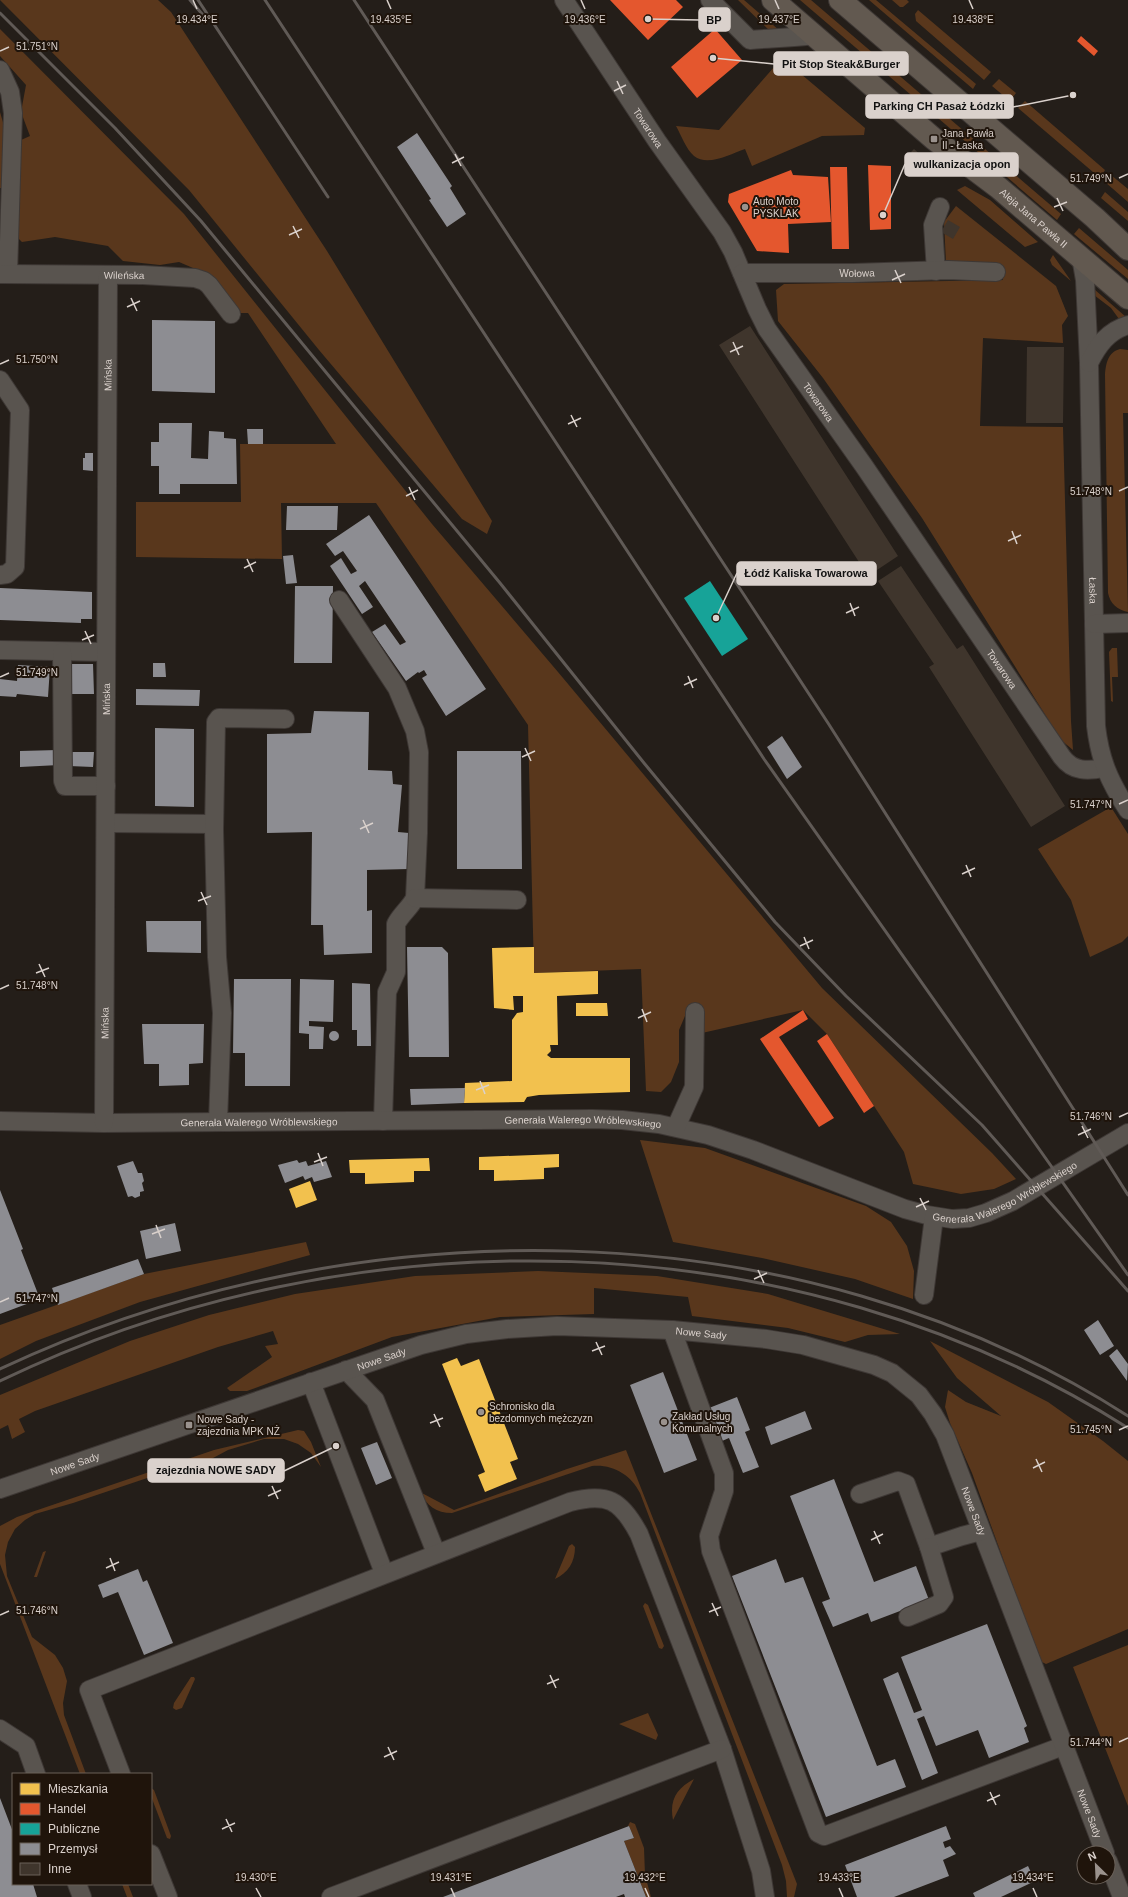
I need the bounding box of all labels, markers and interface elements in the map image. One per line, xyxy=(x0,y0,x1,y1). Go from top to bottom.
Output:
callout: BP xyxy=(699,8,730,31)
text: 19.434°E xyxy=(176,14,218,25)
text: 19.435°E xyxy=(370,14,412,25)
text: 19.436°E xyxy=(564,14,606,25)
text: BP xyxy=(706,14,722,26)
text: 19.437°E xyxy=(758,14,800,25)
text: 19.438°E xyxy=(952,14,994,25)
text: 51.751°N xyxy=(16,41,58,52)
callout: Pit Stop Steak&Burger xyxy=(774,52,908,75)
text: Pit Stop Steak&Burger xyxy=(782,58,901,70)
callout: Parking CH Pasaż Łódzki xyxy=(866,95,1013,118)
text: Parking CH Pasaż Łódzki xyxy=(873,100,1005,112)
street label: Towarowa xyxy=(631,106,666,150)
place label: Jana Pawła II - Łaska xyxy=(942,128,994,151)
marker: Jana Pawła II - Łaska xyxy=(929,134,939,144)
callout: wulkanizacja opon xyxy=(905,153,1018,176)
text: wulkanizacja opon xyxy=(912,158,1011,170)
text: 51.749°N xyxy=(1070,173,1112,184)
street label: Aleja Jana Pawła II xyxy=(998,186,1070,250)
place label: Auto Moto PYSKLAK xyxy=(753,196,799,219)
marker: Auto Moto PYSKLAK xyxy=(740,202,750,212)
street label: Wołowa xyxy=(839,267,875,279)
street label: Wileńska xyxy=(104,269,145,281)
text: 51.750°N xyxy=(16,354,58,365)
street label: Mińska xyxy=(102,359,113,391)
street label: Towarowa xyxy=(801,380,836,424)
text: 51.748°N xyxy=(1070,486,1112,497)
callout: Łódź Kaliska Towarowa xyxy=(737,562,876,585)
text: Łódź Kaliska Towarowa xyxy=(744,567,869,579)
street label: Łaska xyxy=(1088,577,1099,604)
street label: Towarowa xyxy=(985,647,1019,691)
text: 51.749°N xyxy=(16,667,58,678)
street label: Mińska xyxy=(100,683,112,715)
text: 51.747°N xyxy=(1070,799,1112,810)
text: 51.748°N xyxy=(16,980,58,991)
street label: Mińska xyxy=(99,1007,110,1039)
text: 51.746°N xyxy=(1070,1111,1112,1122)
street label: Generała Walerego Wróblewskiego xyxy=(504,1113,662,1130)
street label: Generała Walerego Wróblewskiego xyxy=(180,1116,338,1128)
street label: Generała Walerego Wróblewskiego xyxy=(932,1159,1079,1225)
text: 51.747°N xyxy=(16,1293,58,1304)
street label: Nowe Sady xyxy=(675,1325,727,1341)
street label: Nowe Sady xyxy=(355,1345,407,1372)
place label: Schronisko dla bezdomnych mężczyzn xyxy=(489,1401,593,1424)
marker: Schronisko dla bezdomnych mężczyzn xyxy=(476,1407,486,1417)
place label: Zakład Usług Komunalnych xyxy=(672,1411,733,1434)
place label: Nowe Sady - zajezdnia MPK NŻ xyxy=(197,1414,280,1437)
marker: Zakład Usług Komunalnych xyxy=(659,1417,669,1427)
marker: Nowe Sady - zajezdnia MPK NŻ xyxy=(184,1420,194,1430)
text: 51.745°N xyxy=(1070,1424,1112,1435)
street label: Nowe Sady xyxy=(49,1450,101,1477)
callout: zajezdnia NOWE SADY xyxy=(148,1459,284,1482)
text: zajezdnia NOWE SADY xyxy=(156,1464,277,1476)
street label: Nowe Sady xyxy=(960,1485,988,1537)
text: 51.746°N xyxy=(16,1605,58,1616)
text: 51.744°N xyxy=(1070,1737,1112,1748)
legend xyxy=(12,1773,152,1885)
text: Mieszkania xyxy=(48,1782,108,1796)
street label: Nowe Sady xyxy=(1076,1788,1104,1839)
text: Handel xyxy=(48,1802,86,1816)
text: Publiczne xyxy=(48,1822,100,1836)
text: Przemysł xyxy=(48,1842,98,1856)
north arrow xyxy=(1076,1845,1116,1885)
text: N xyxy=(1086,1849,1098,1863)
text: Inne xyxy=(48,1862,72,1876)
text: 19.430°E xyxy=(235,1872,277,1883)
text: 19.431°E xyxy=(430,1872,472,1883)
text: 19.432°E xyxy=(624,1872,666,1883)
text: 19.433°E xyxy=(818,1872,860,1883)
text: 19.434°E xyxy=(1012,1872,1054,1883)

